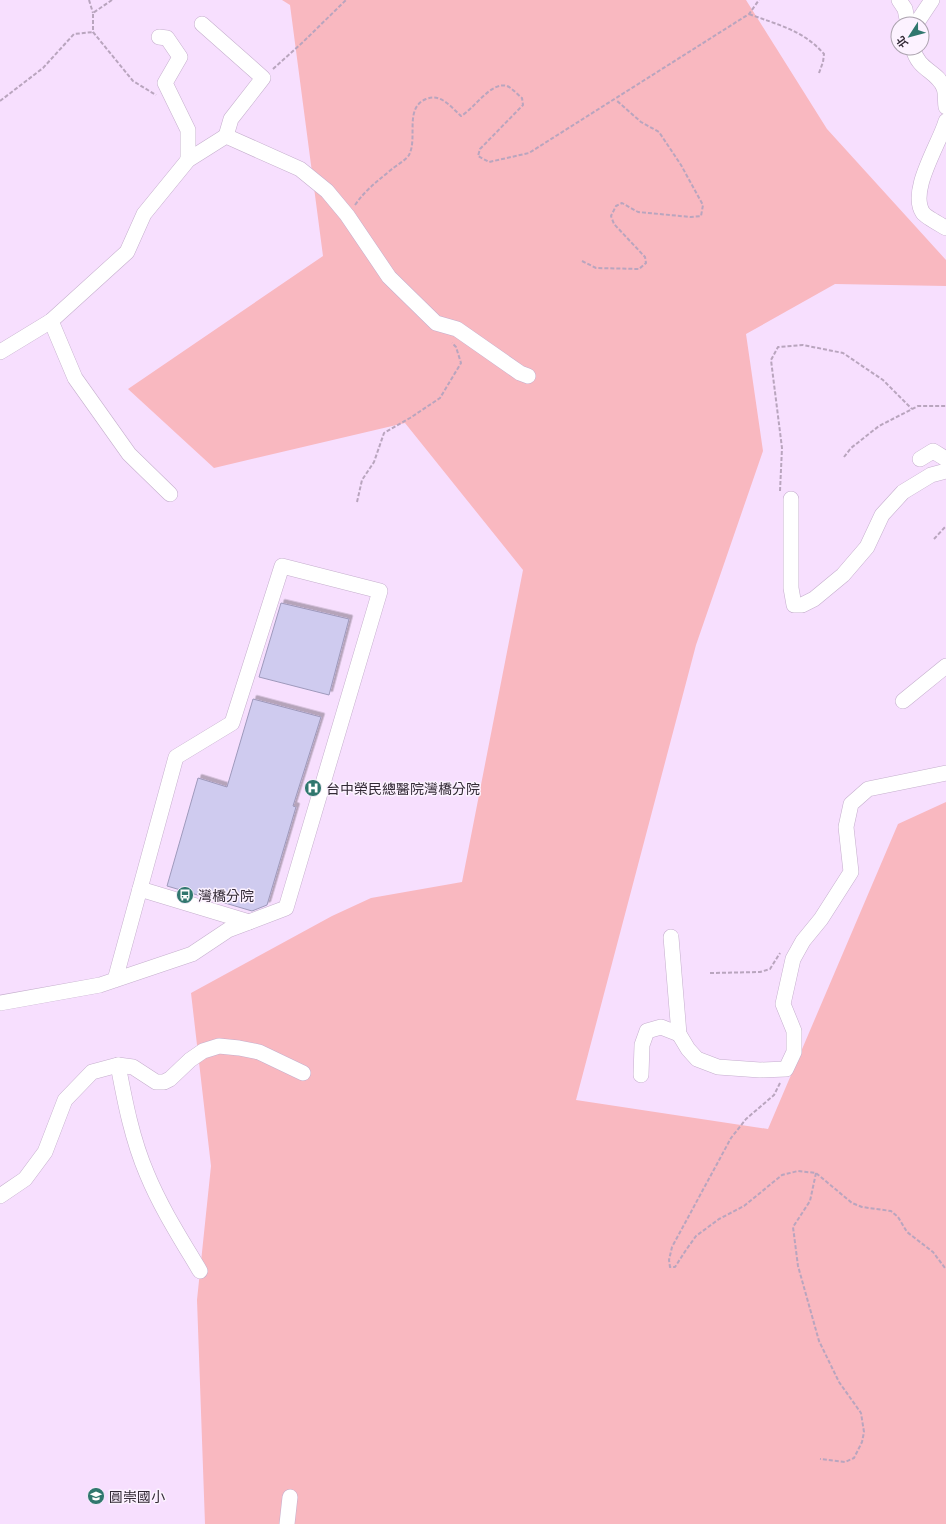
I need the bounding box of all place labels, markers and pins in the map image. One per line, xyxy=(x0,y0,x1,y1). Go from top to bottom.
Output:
hospital icon: 台中榮民總醫院灣橋分院 xyxy=(303,778,323,798)
place label: 台中榮民總醫院灣橋分院 xyxy=(326,780,480,797)
bus stop icon: 灣橋分院 xyxy=(175,885,195,905)
place label: 灣橋分院 xyxy=(198,887,254,904)
school or university icon: 圓崇國小 xyxy=(86,1486,106,1506)
place label: 圓崇國小 xyxy=(109,1488,165,1505)

